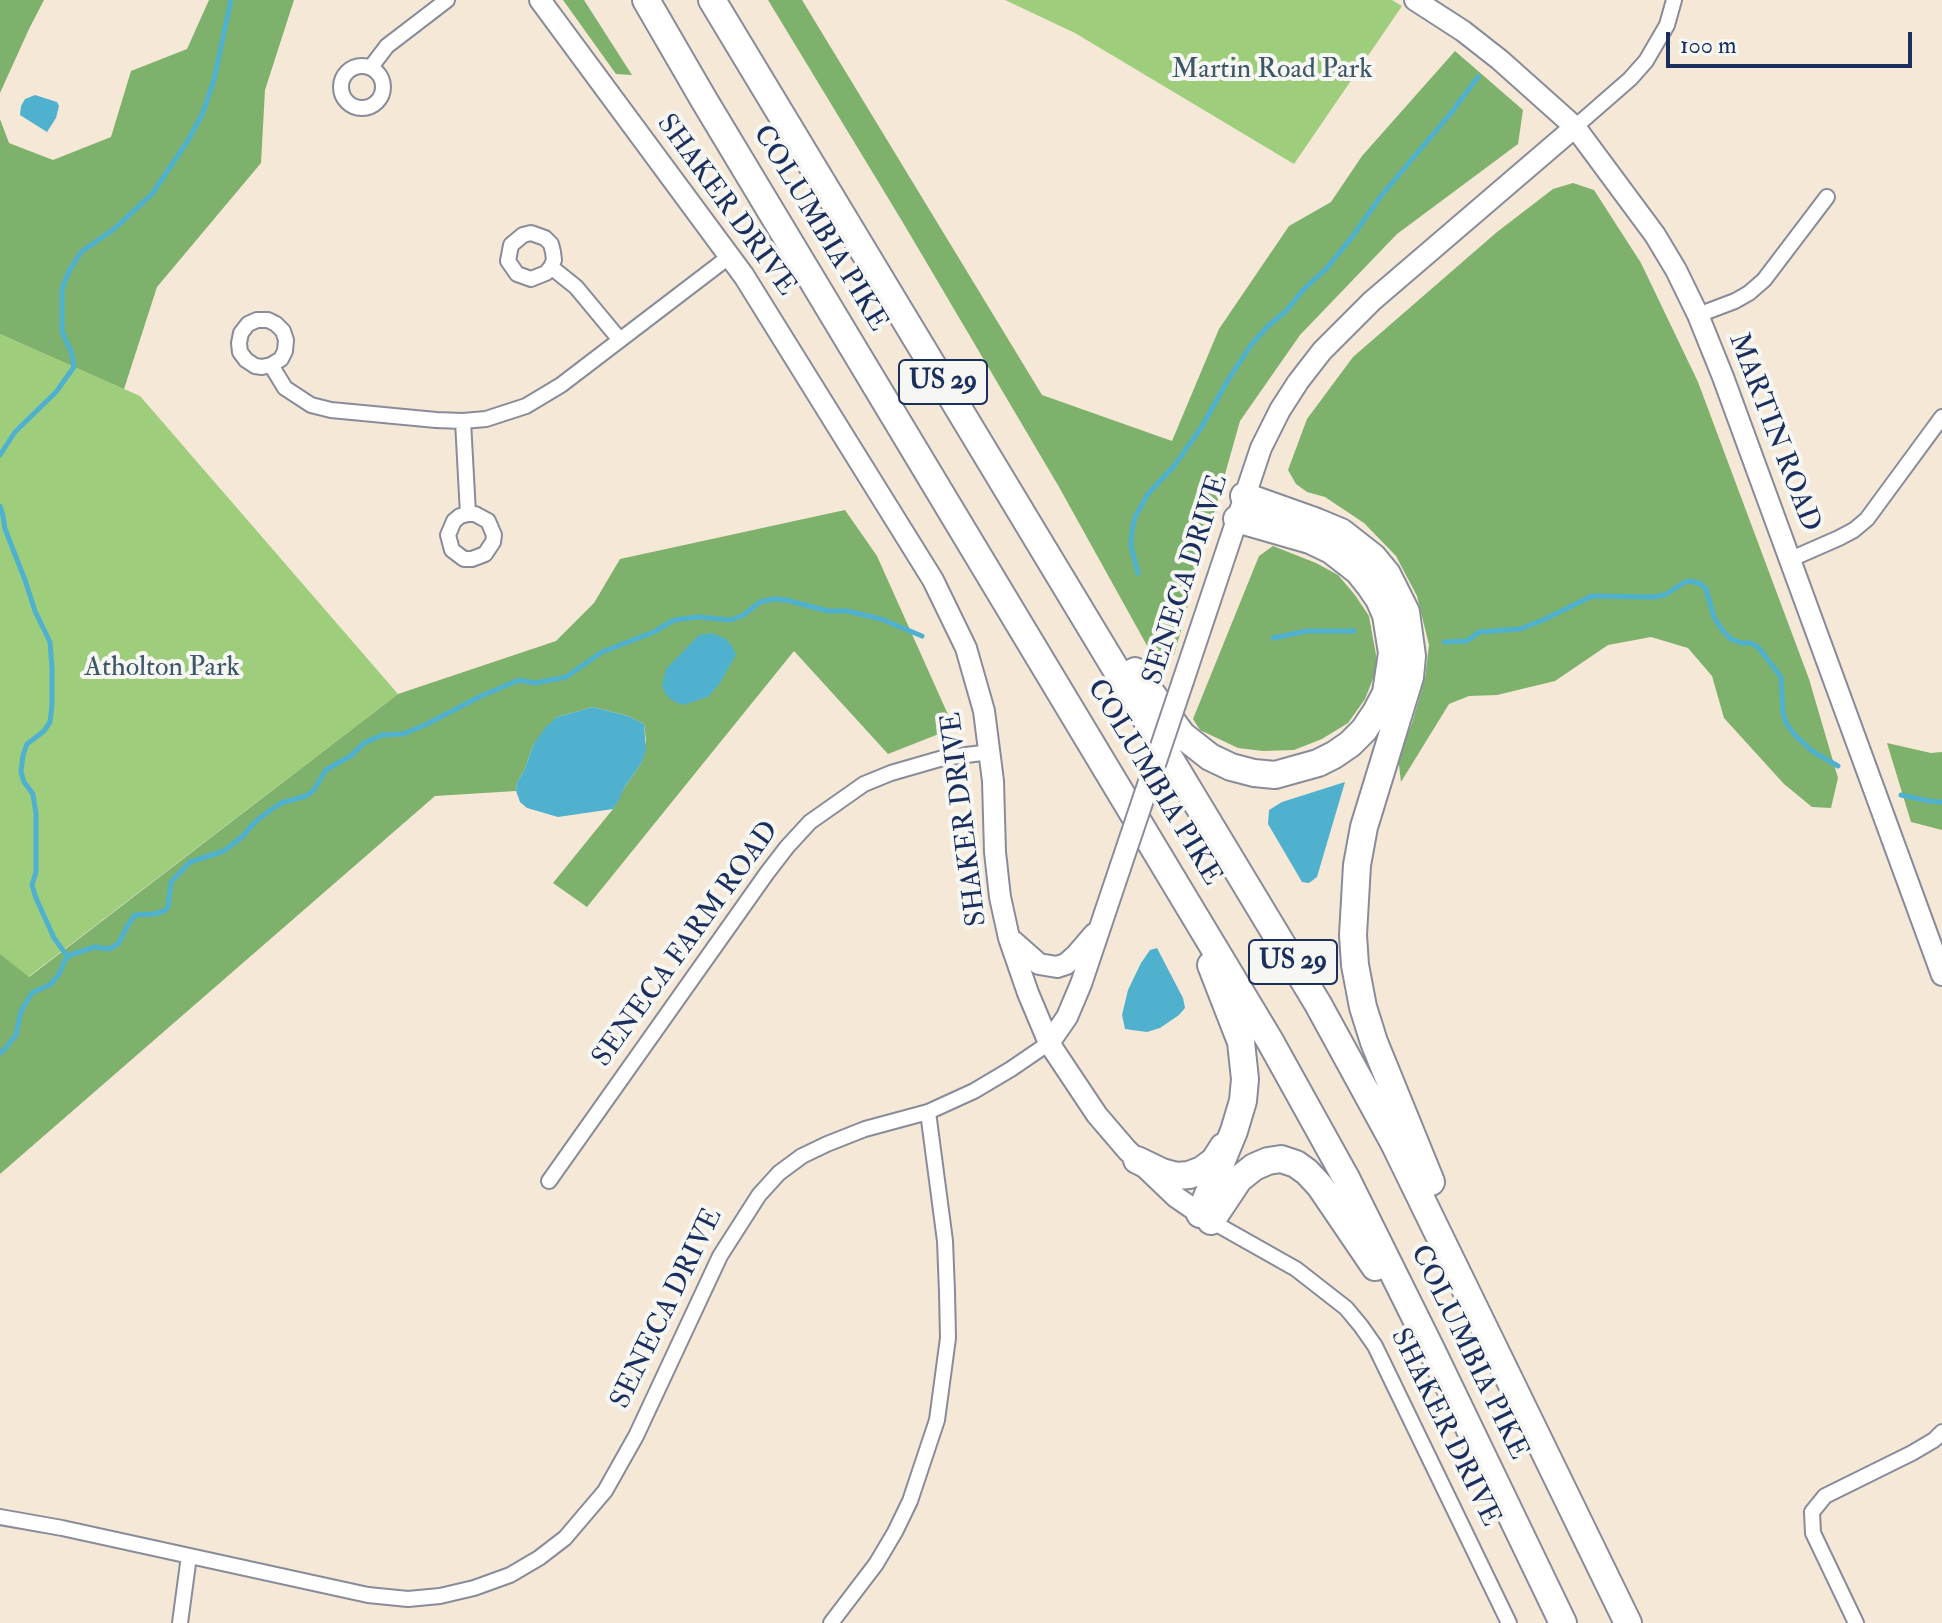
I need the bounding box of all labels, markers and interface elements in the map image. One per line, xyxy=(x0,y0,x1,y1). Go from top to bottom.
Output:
scale bar xyxy=(1670,16,1916,66)
text: 100 m xyxy=(1680,30,1737,61)
park label: Martin Road Park xyxy=(1171,54,1373,88)
street label: SHAKER DRIVE xyxy=(648,109,802,303)
street label: COLUMBIA PIKE xyxy=(744,120,894,338)
street label: MARTIN ROAD xyxy=(1720,329,1826,537)
road number: US 29 xyxy=(899,360,987,404)
street label: SENECA DRIVE xyxy=(1137,471,1237,689)
park label: Atholton Park xyxy=(84,652,240,686)
street label: COLUMBIA PIKE xyxy=(1078,674,1228,892)
street label: SHAKER DRIVE xyxy=(936,710,996,928)
street label: SENECA FARM ROAD xyxy=(587,816,787,1074)
road number: US 29 xyxy=(1249,940,1337,984)
street label: SENECA DRIVE xyxy=(605,1203,731,1415)
street label: COLUMBIA PIKE xyxy=(1402,1240,1534,1466)
street label: SHAKER DRIVE xyxy=(1382,1324,1506,1532)

